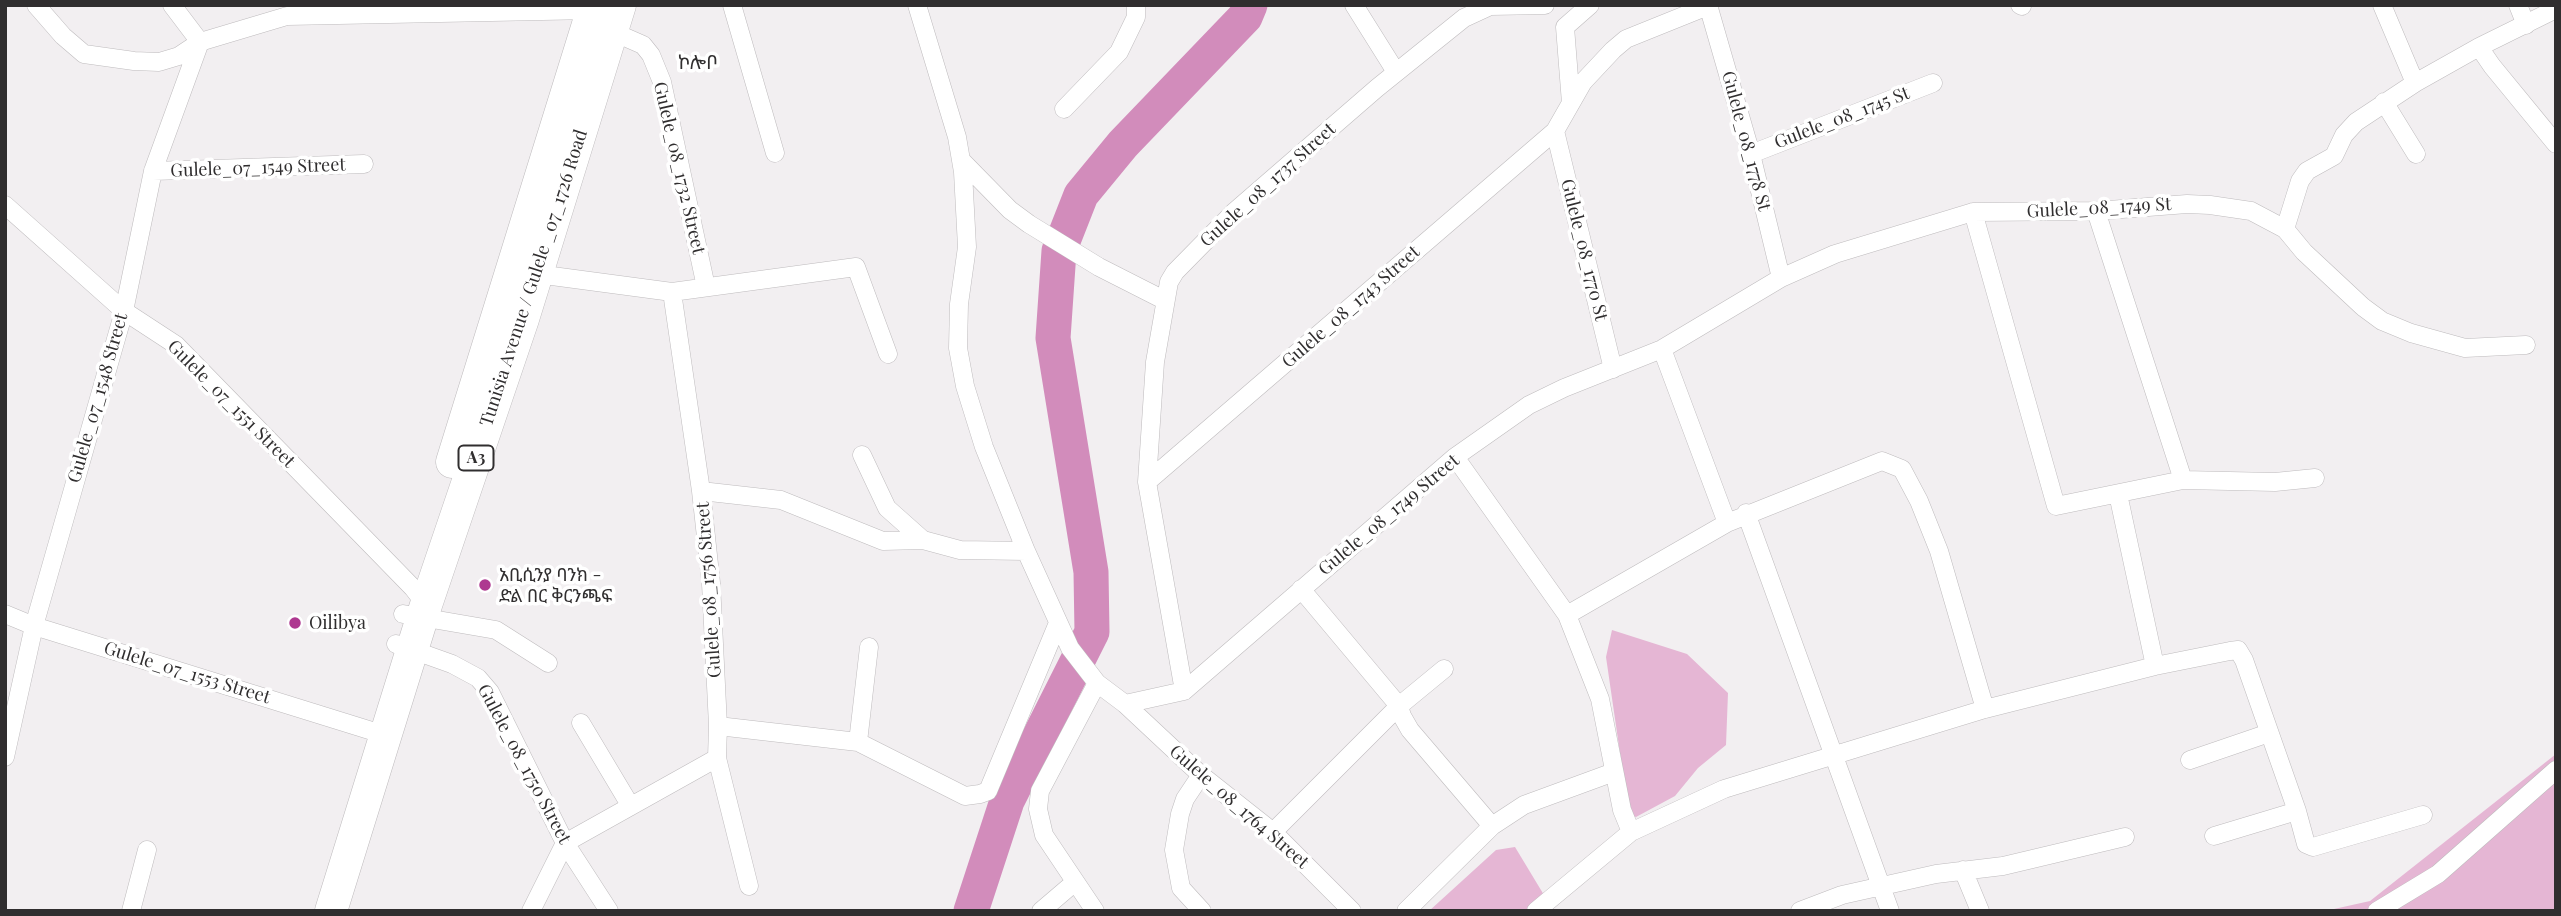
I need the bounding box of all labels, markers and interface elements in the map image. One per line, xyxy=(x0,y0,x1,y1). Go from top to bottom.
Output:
district label: ኮሎቦ xyxy=(678,52,718,74)
street label: Gulele_08_1778 St xyxy=(1717,69,1775,213)
street label: Gulele_08_1732 Street xyxy=(649,80,709,256)
street label: Gulele_08_1745 St xyxy=(1771,82,1913,154)
street label: Gulele_08_1737 Street xyxy=(1196,118,1340,252)
street label: Tunisia Avenue / Gulele _07_1726 Road xyxy=(476,127,592,429)
street label: Gulele_07_1549 Street xyxy=(170,154,346,182)
street label: Gulele_08_1770 St xyxy=(1556,177,1612,323)
street label: Gulele_08_1749 St xyxy=(2026,193,2172,223)
street label: Gulele_08_1743 Street xyxy=(1278,241,1424,373)
street label: Gulele_07_1548 Street xyxy=(63,311,133,485)
street label: Gulele_07_1551 Street xyxy=(163,336,299,472)
road number: A3 xyxy=(458,446,494,471)
street label: Gulele_08_1749 Street xyxy=(1314,450,1464,580)
street label: Gulele_08_1756 Street xyxy=(692,501,726,679)
place label: አቢሲንያ ባንክ - ድል በር ቅርንጫፍ xyxy=(499,564,612,606)
marker: አቢሲንያ ባንክ - ድል በር ቅርንጫፍ xyxy=(477,577,493,593)
place label: Oilibya xyxy=(309,612,366,634)
marker: Oilibya xyxy=(287,615,303,631)
street label: Gulele_07_1553 Street xyxy=(101,637,273,709)
street label: Gulele_08_1750 Street xyxy=(473,680,575,848)
street label: Gulele_08_1764 Street xyxy=(1165,741,1313,873)

